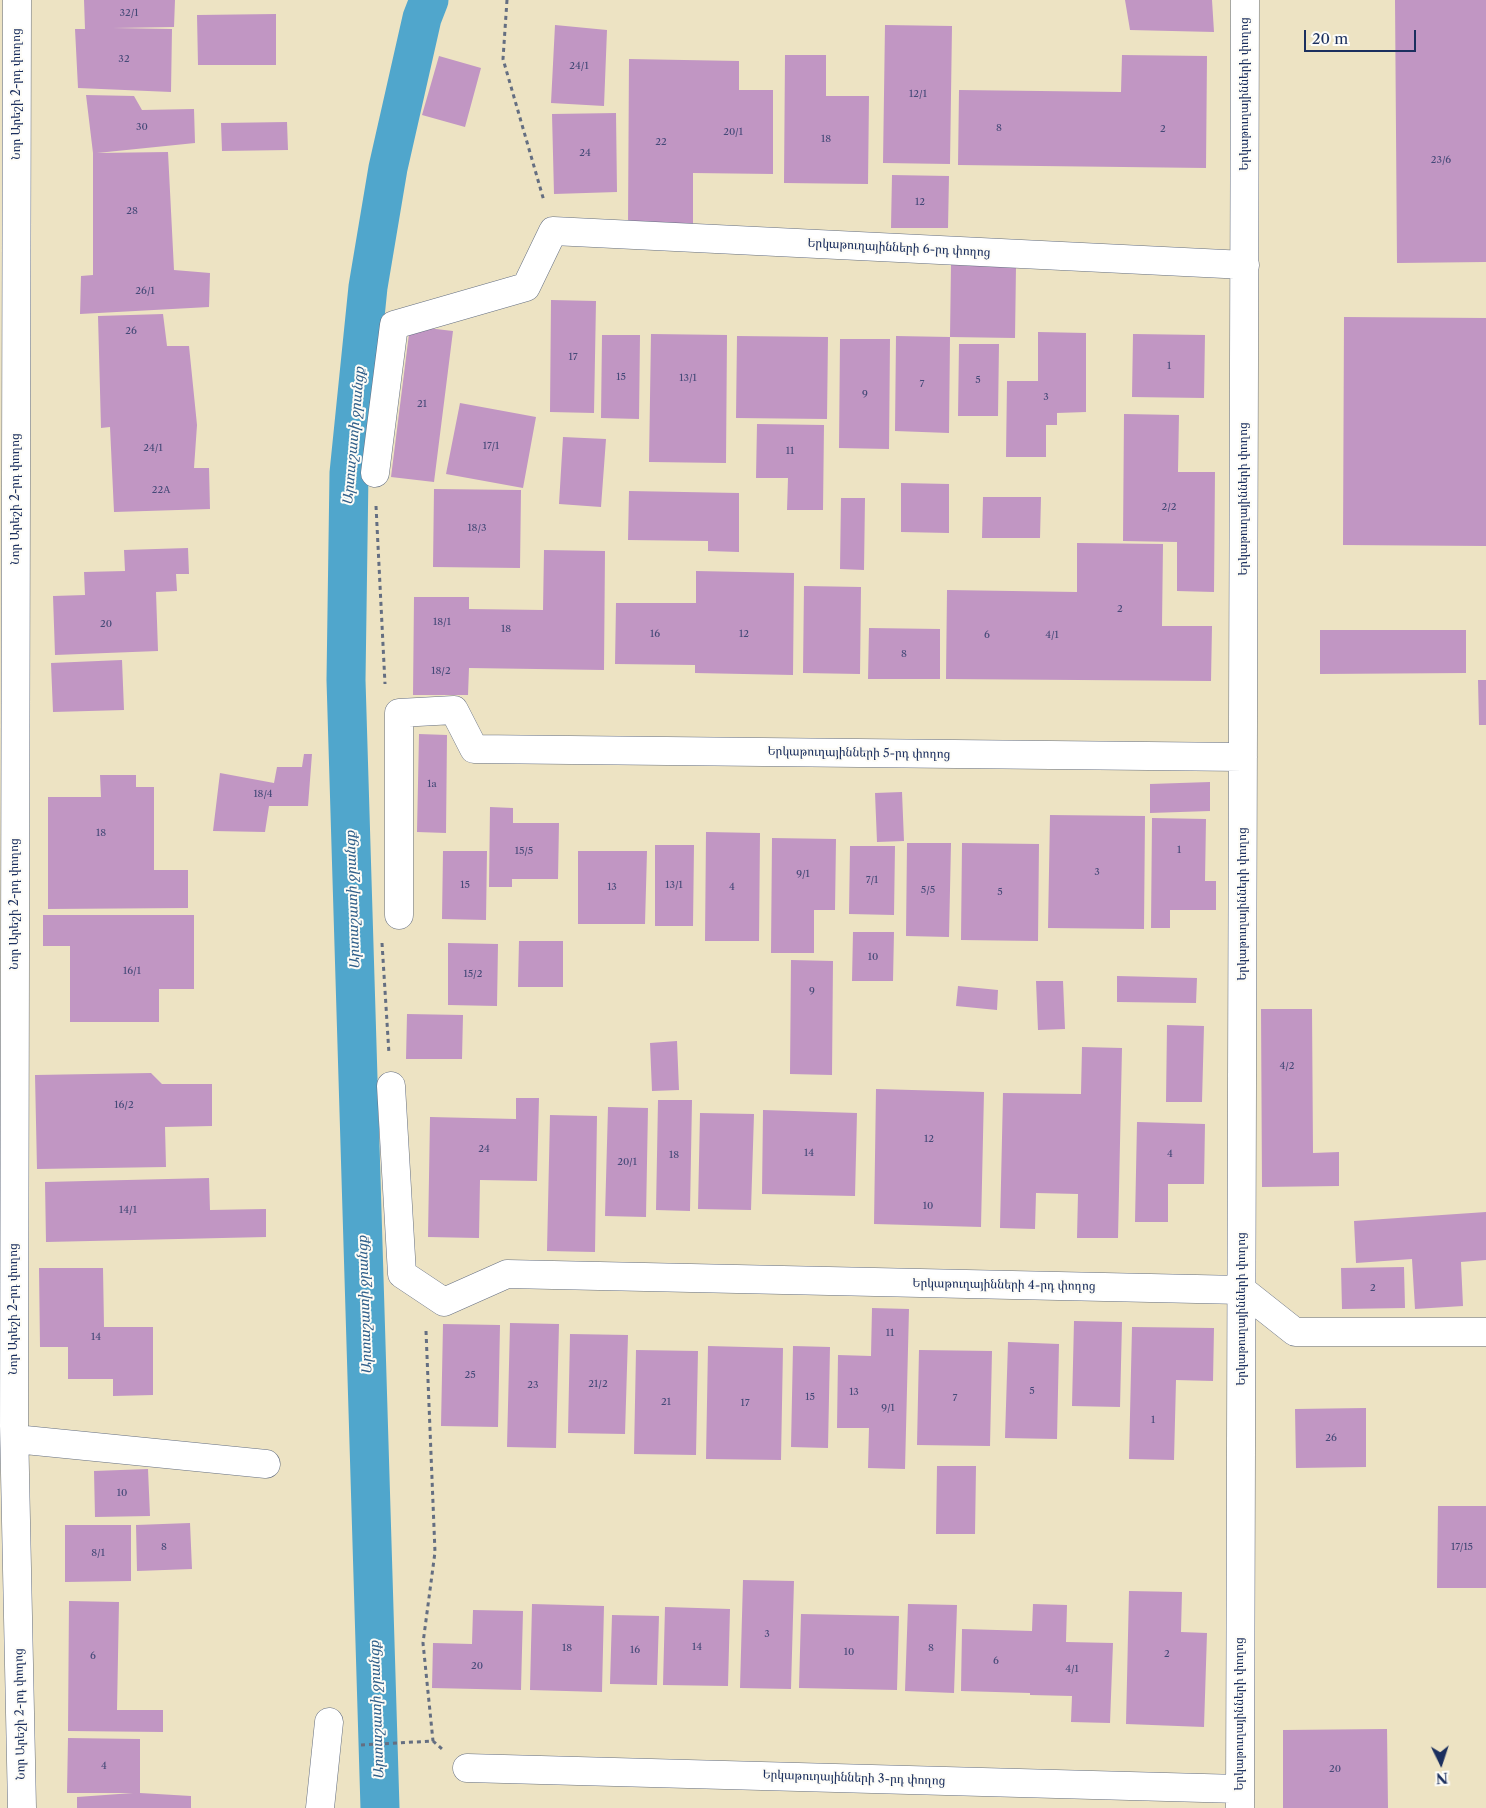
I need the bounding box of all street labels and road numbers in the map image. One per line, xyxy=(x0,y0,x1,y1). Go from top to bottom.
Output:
street label: Երկաթուղայինների փողոց xyxy=(1238,17,1252,171)
street label: Նոր Արեշի 2-րդ փողոց xyxy=(10,28,24,160)
street label: Երկաթուղայինների 6-րդ փողոց xyxy=(807,236,991,260)
street label: Երկաթուղայինների փողոց xyxy=(1237,422,1251,576)
street label: Նոր Արեշի 2-րդ փողոց xyxy=(9,433,23,565)
street label: Երկաթուղայինների 5-րդ փողոց xyxy=(768,744,950,762)
street label: Երկաթուղայինների փողոց xyxy=(1236,827,1250,981)
street label: Նոր Արեշի 2-րդ փողոց xyxy=(8,838,22,970)
street label: Երկաթուղայինների փողոց xyxy=(1235,1232,1249,1386)
street label: Նոր Արեշի 2-րդ փողոց xyxy=(7,1243,21,1375)
street label: Երկաթուղայինների 4-րդ փողոց xyxy=(912,1276,1096,1294)
street label: Երկաթուղայինների փողոց xyxy=(1233,1637,1247,1791)
street label: Նոր Արեշի 2-րդ փողոց xyxy=(12,1648,28,1780)
street label: Երկաթուղայինների 3-րդ փողոց xyxy=(762,1768,946,1788)

